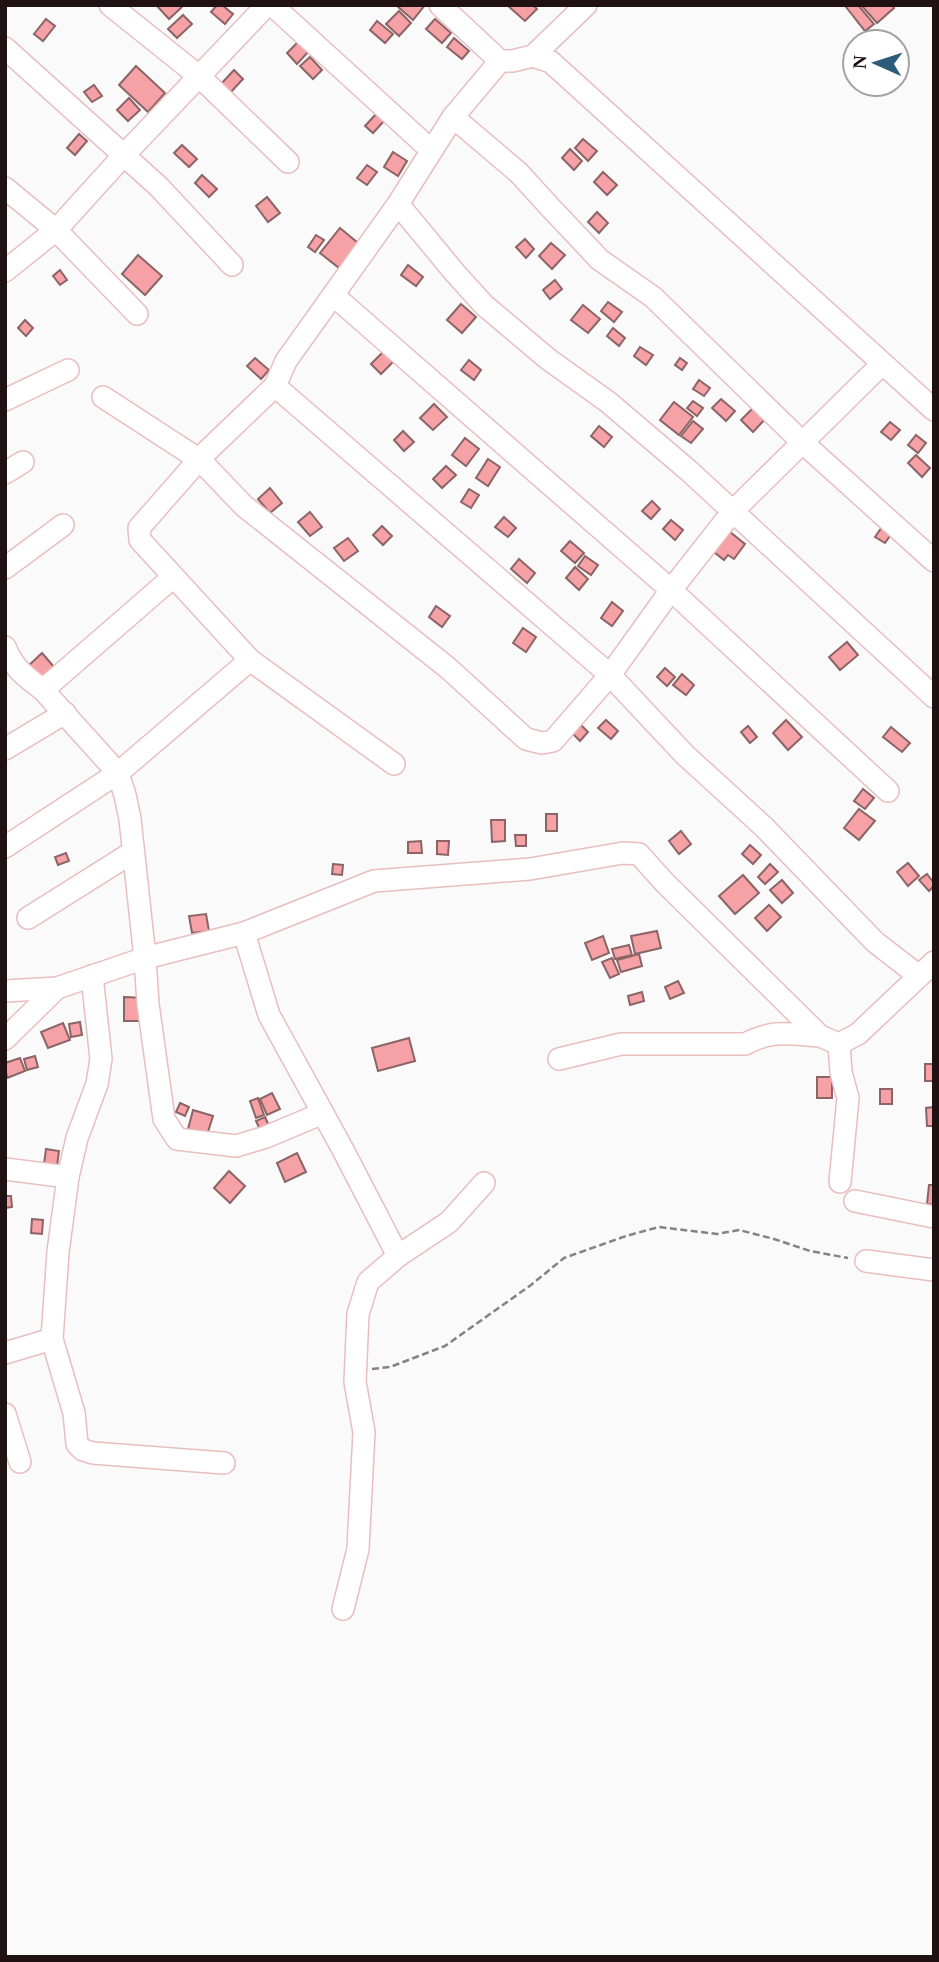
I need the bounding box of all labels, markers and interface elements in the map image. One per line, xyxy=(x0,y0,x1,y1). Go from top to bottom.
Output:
north arrow xyxy=(841,28,911,98)
text: N xyxy=(849,54,870,70)

